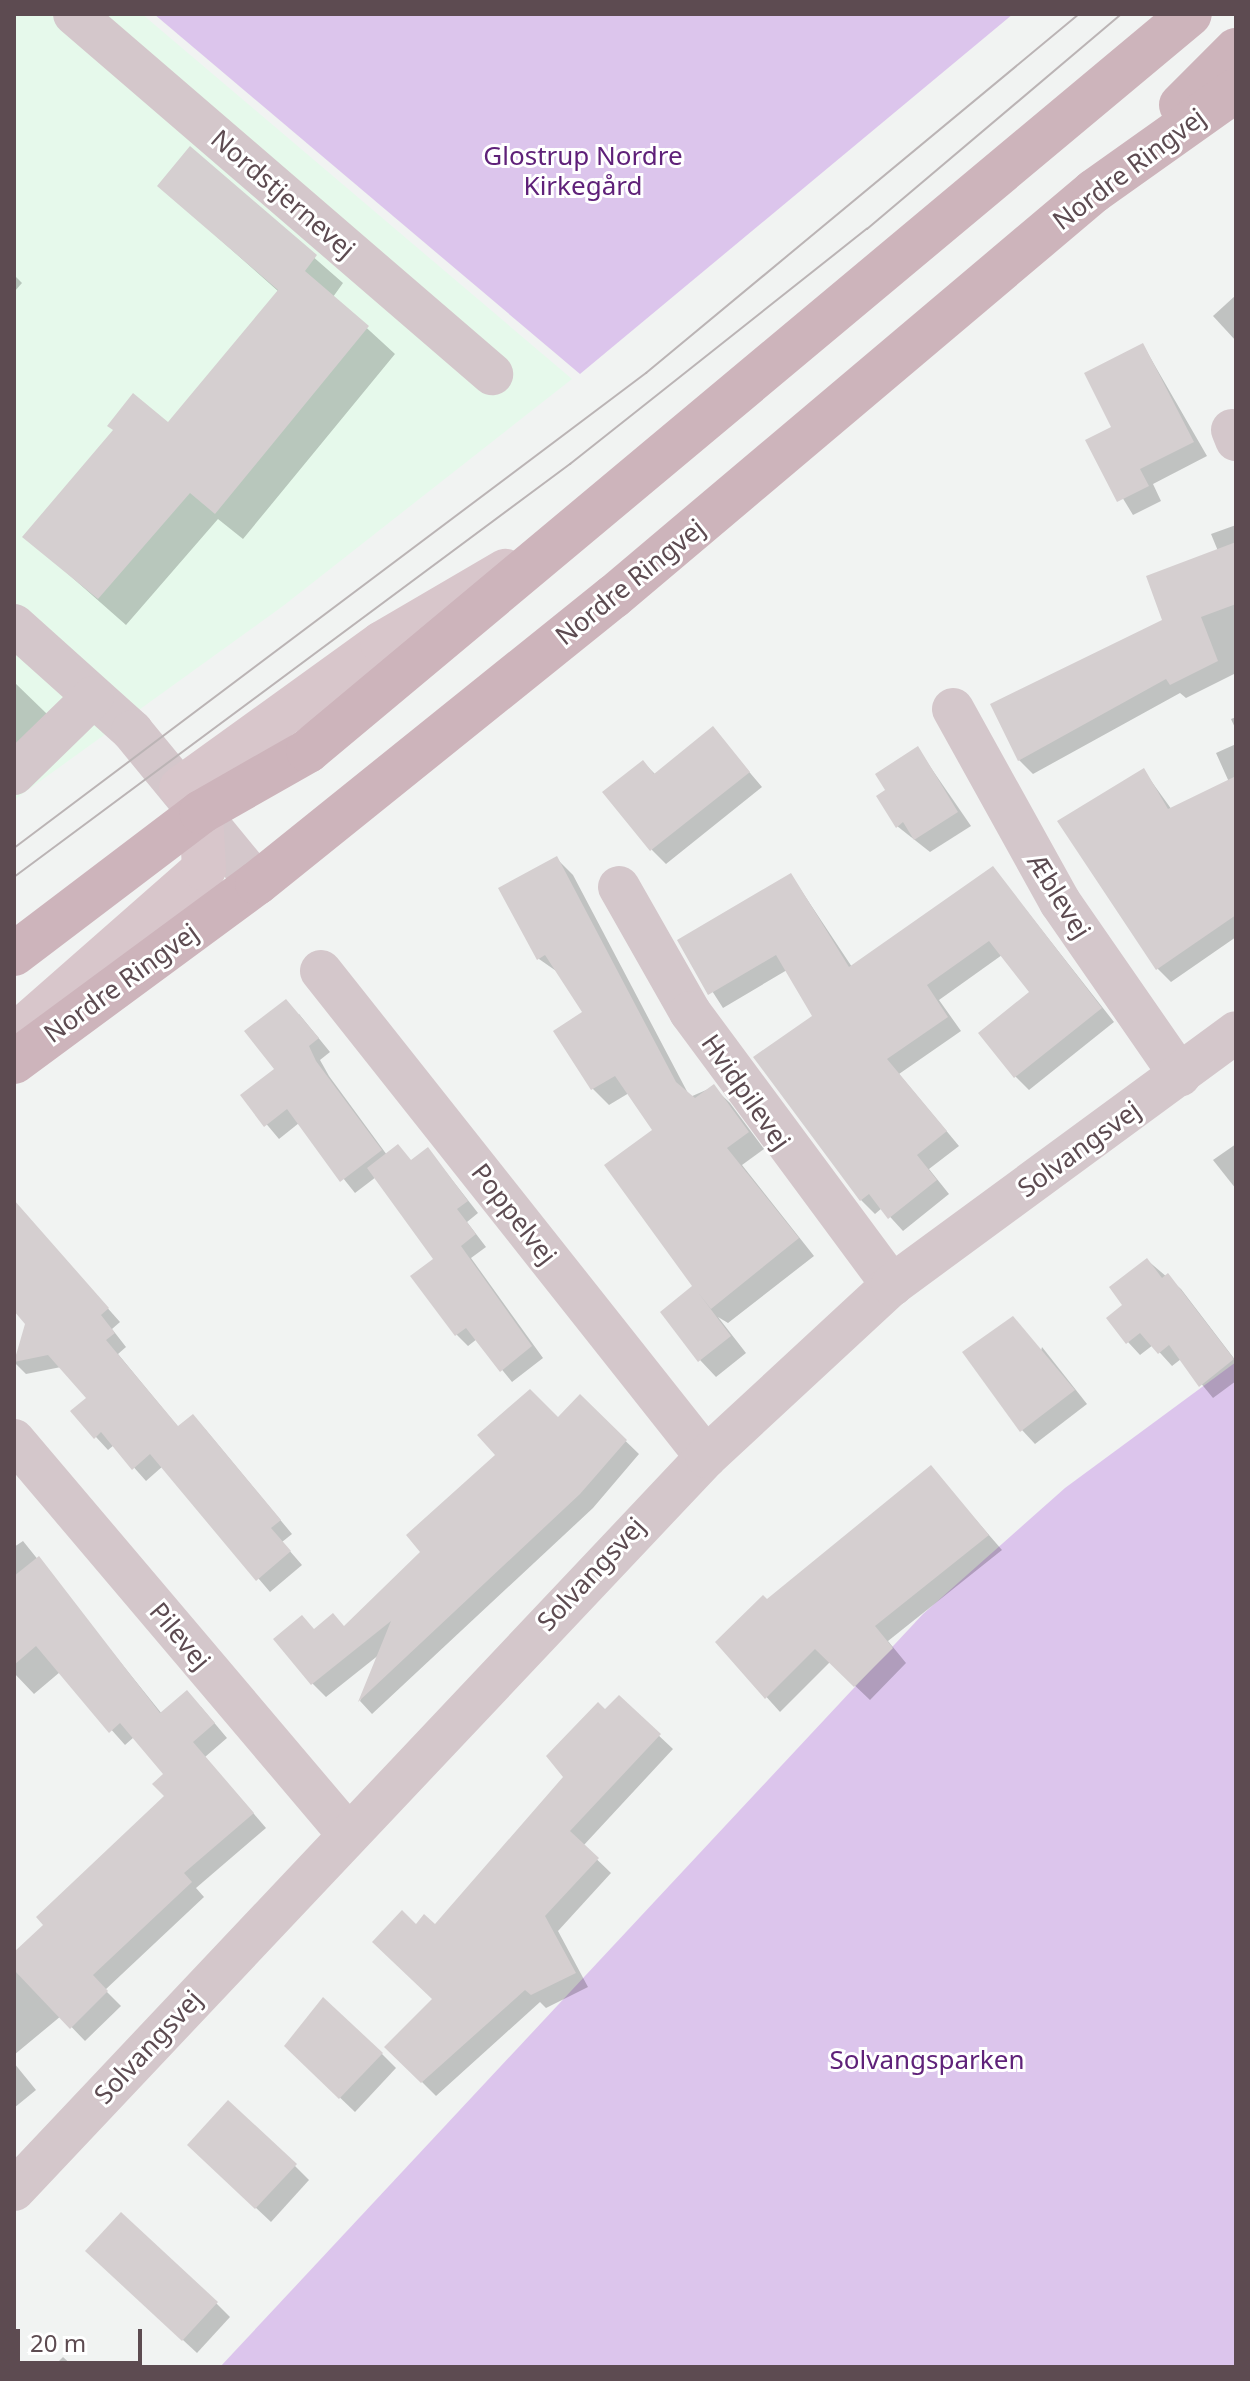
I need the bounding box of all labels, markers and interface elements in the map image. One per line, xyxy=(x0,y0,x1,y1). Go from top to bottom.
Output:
street label: Nordre Ringvej xyxy=(1047,102,1211,236)
street label: Nordstjernevej xyxy=(205,123,361,265)
park label: Glostrup Nordre Kirkegård xyxy=(483,140,683,202)
street label: Nordre Ringvej xyxy=(549,512,711,652)
street label: Æblevej xyxy=(1021,848,1097,944)
street label: Nordre Ringvej xyxy=(38,917,204,1049)
street label: Hvidpilevej xyxy=(695,1028,797,1156)
street label: Solvangsvej xyxy=(1012,1094,1146,1204)
street label: Poppelvej xyxy=(465,1157,563,1271)
street label: Solvangsvej xyxy=(531,1511,651,1637)
street label: Pilevej xyxy=(143,1596,217,1676)
street label: Solvangsvej xyxy=(88,1984,208,2110)
park label: Solvangsparken xyxy=(830,2044,1024,2076)
scale bar xyxy=(20,2313,146,2363)
text: 20 m xyxy=(30,2326,86,2359)

